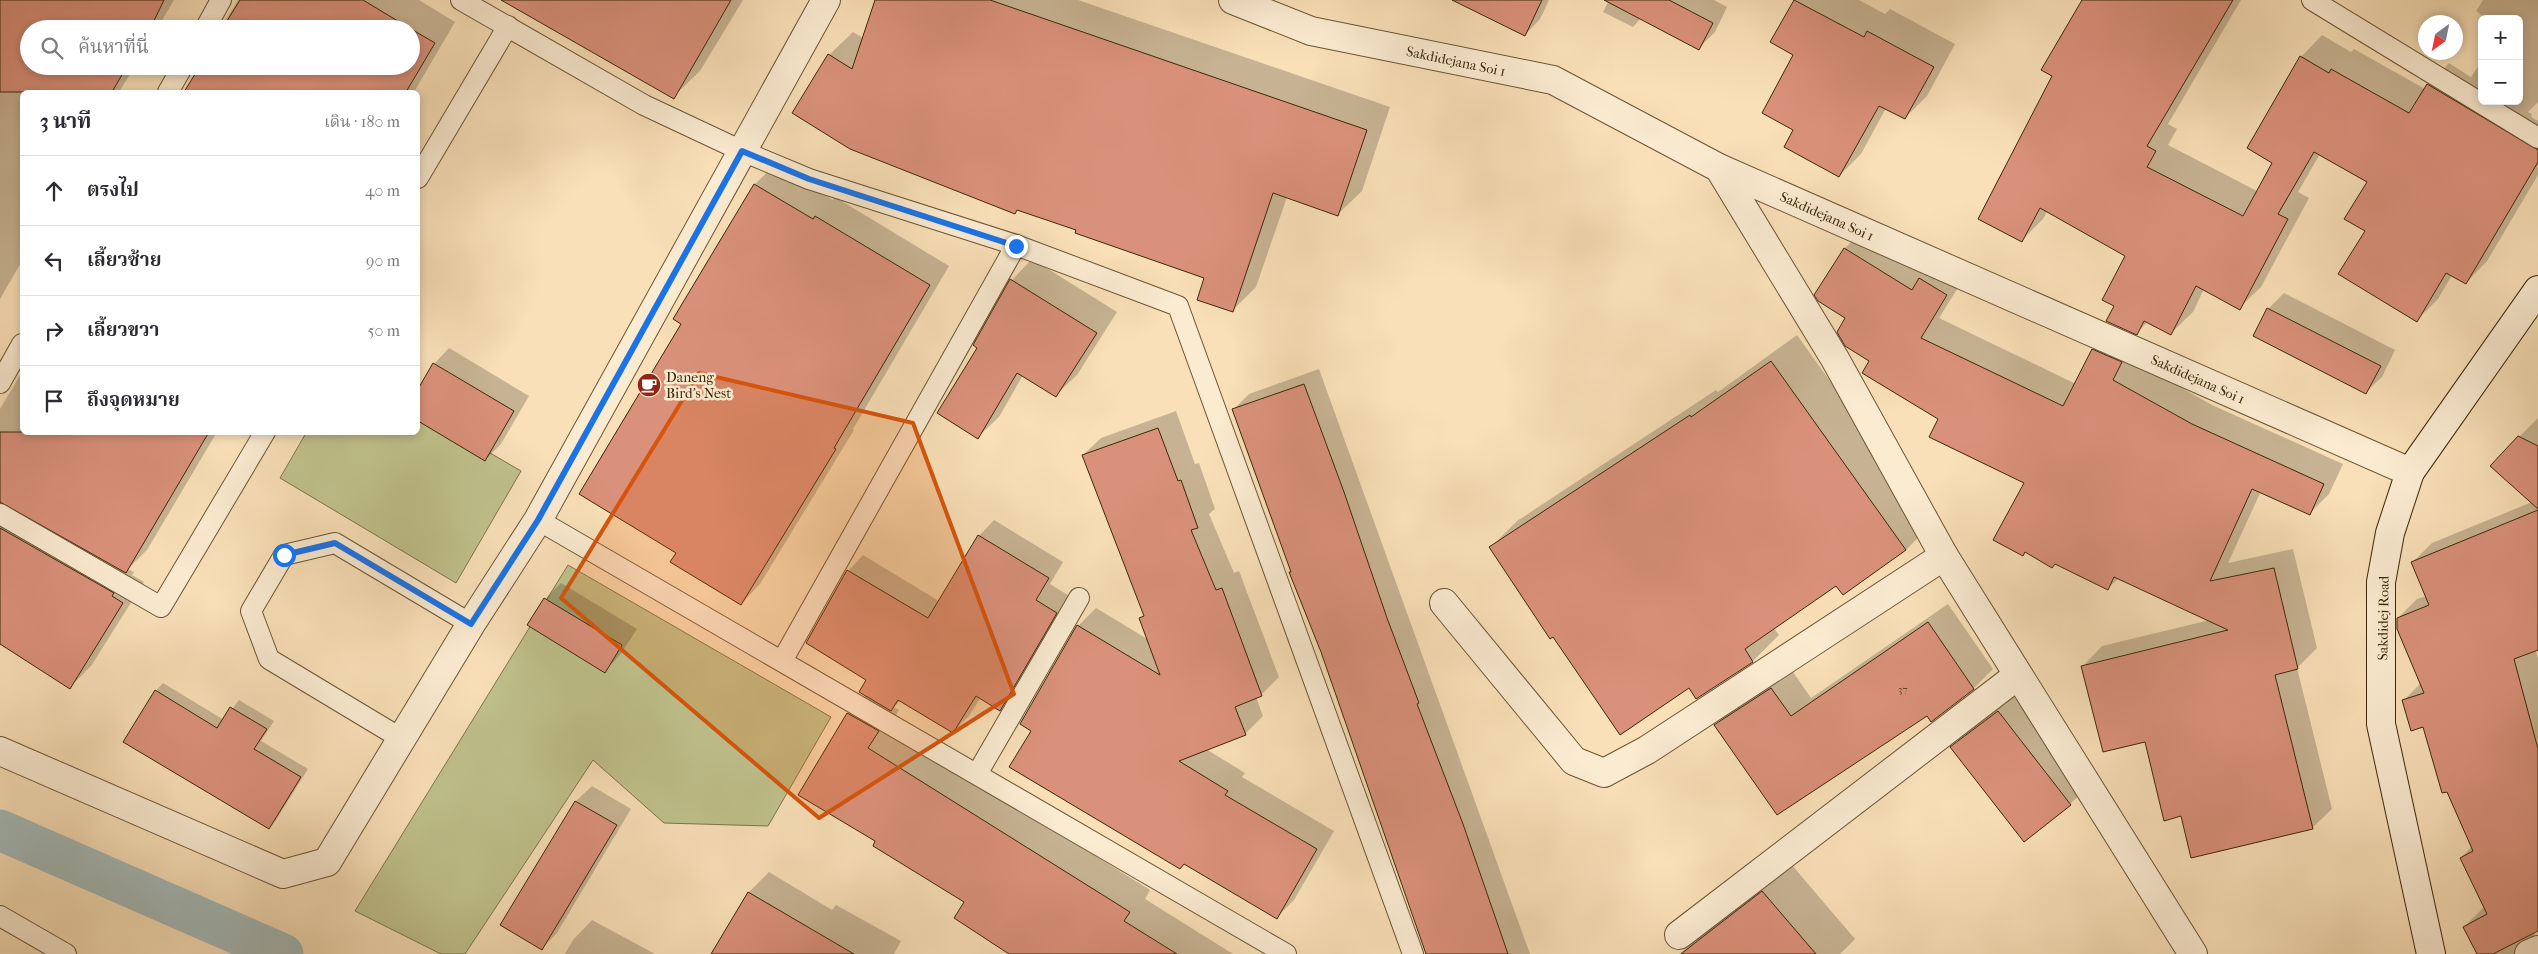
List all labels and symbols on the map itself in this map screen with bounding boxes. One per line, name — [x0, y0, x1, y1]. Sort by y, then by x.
north arrow — [2418, 15, 2463, 60]
street label: Sakdidejana Soi 1 — [1405, 43, 1507, 80]
street label: Sakdidejana Soi 1 — [1777, 188, 1876, 245]
route end — [1005, 235, 1028, 258]
street label: Sakdidejana Soi 1 — [2148, 351, 2247, 408]
place label: Daneng Bird's Nest — [666, 369, 731, 402]
cafe icon: Daneng Bird's Nest — [636, 372, 662, 398]
route start — [273, 544, 296, 567]
street label: Sakdidej Road — [2374, 575, 2393, 660]
house number: 37 — [1898, 683, 1908, 696]

